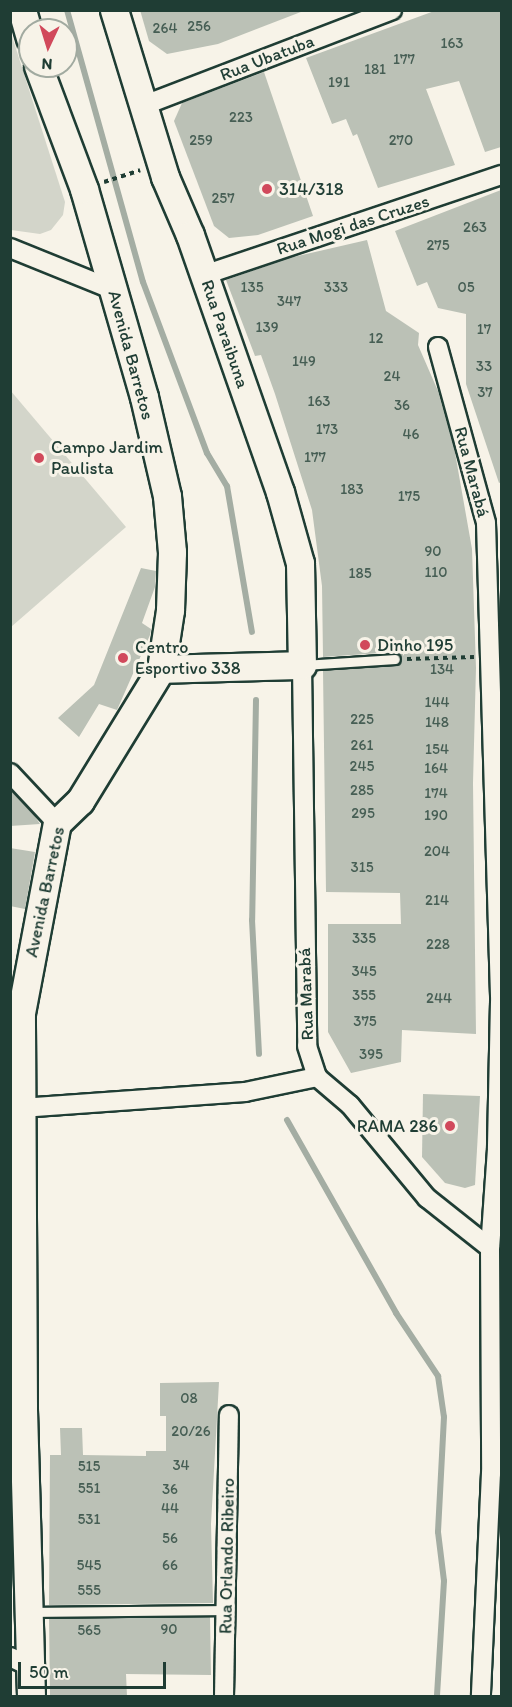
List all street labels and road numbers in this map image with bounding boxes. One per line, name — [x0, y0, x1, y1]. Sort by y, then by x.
street label: Rua Ubatuba — [217, 30, 317, 86]
street label: Rua Mogi das Cruzes — [274, 190, 432, 260]
street label: Rua Paraibuna — [197, 278, 253, 390]
street label: Avenida Barretos — [103, 288, 159, 422]
street label: Rua Marabá — [450, 425, 494, 519]
street label: Avenida Barretos — [21, 825, 69, 959]
street label: Rua Marabá — [294, 948, 318, 1040]
street label: Rua Orlando Ribeiro — [215, 1478, 239, 1634]

